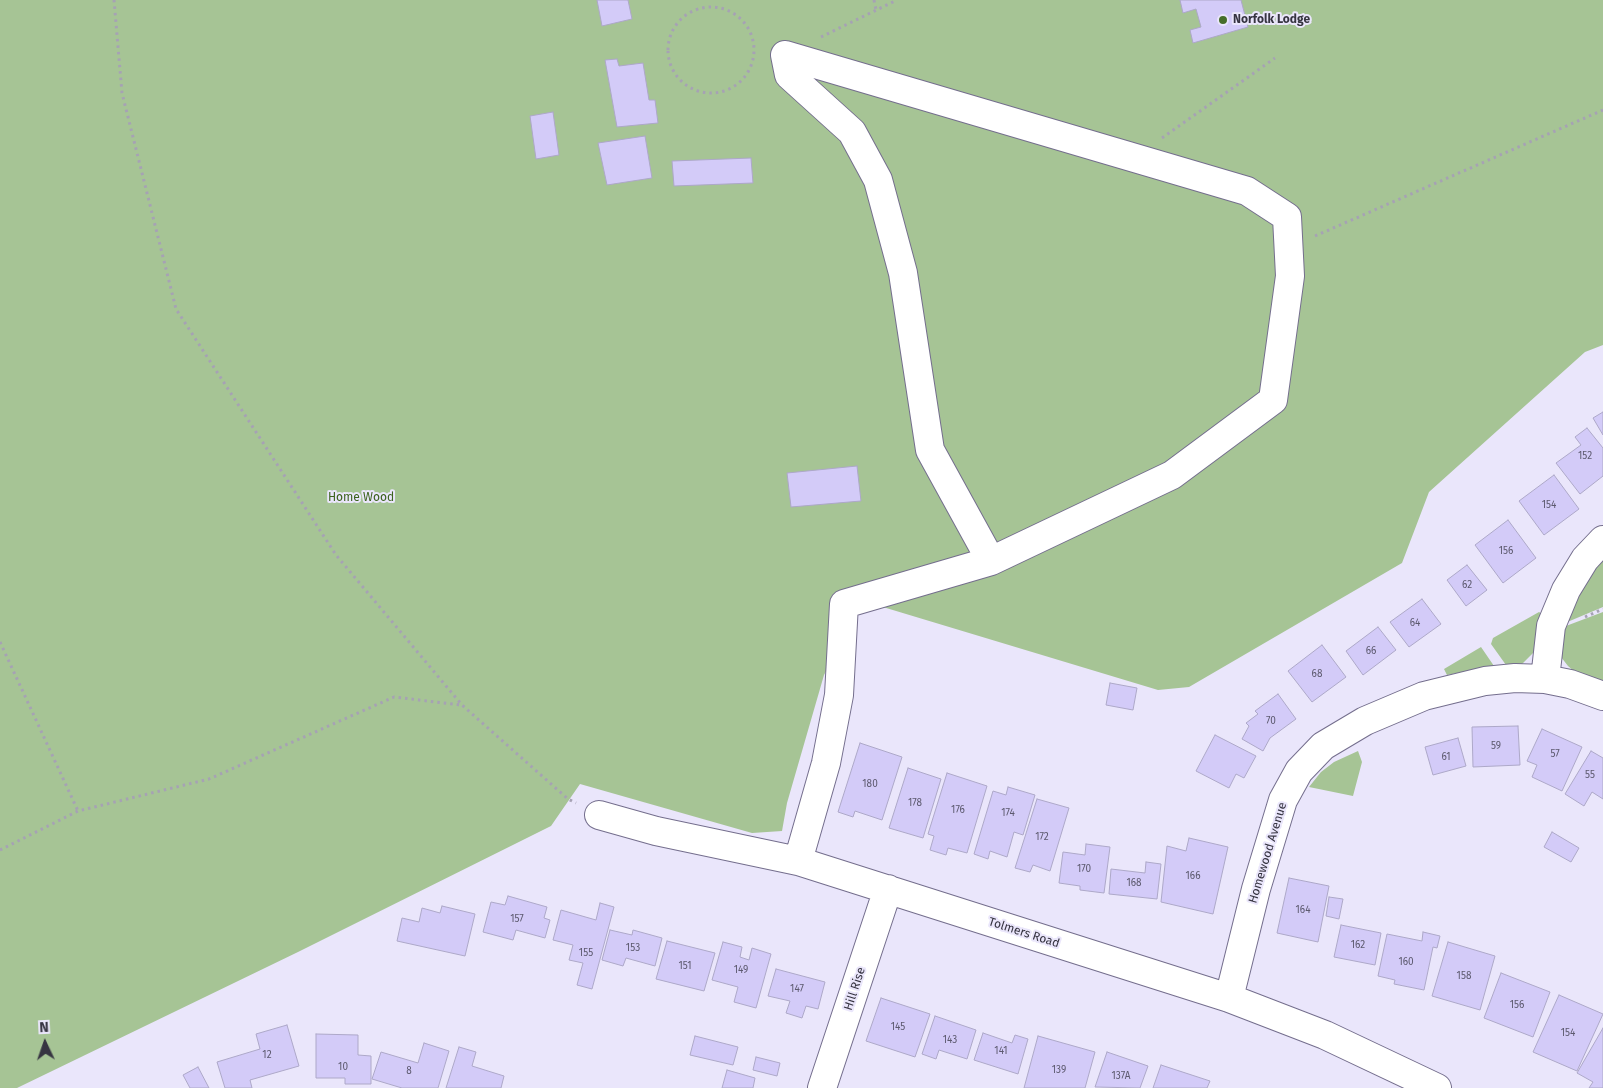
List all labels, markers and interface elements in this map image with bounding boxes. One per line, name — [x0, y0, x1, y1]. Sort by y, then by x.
place label: Norfolk Lodge — [1233, 13, 1310, 27]
marker: Norfolk Lodge — [1217, 14, 1229, 26]
house number: 152 — [1578, 450, 1592, 462]
park label: Home Wood — [328, 491, 394, 505]
house number: 154 — [1542, 499, 1556, 511]
house number: 156 — [1499, 545, 1513, 557]
house number: 62 — [1462, 579, 1472, 591]
house number: 64 — [1410, 617, 1420, 629]
house number: 66 — [1366, 645, 1376, 657]
house number: 68 — [1312, 668, 1322, 680]
house number: 70 — [1266, 715, 1276, 727]
house number: 59 — [1491, 740, 1501, 752]
house number: 57 — [1550, 748, 1560, 760]
house number: 61 — [1441, 751, 1451, 763]
house number: 55 — [1585, 769, 1595, 781]
house number: 180 — [862, 778, 878, 790]
house number: 178 — [908, 797, 922, 809]
street label: Homewood Avenue — [1246, 801, 1290, 905]
house number: 176 — [951, 804, 965, 816]
house number: 174 — [1001, 807, 1015, 819]
house number: 172 — [1035, 831, 1049, 843]
house number: 170 — [1077, 863, 1091, 875]
house number: 166 — [1186, 870, 1200, 882]
house number: 168 — [1126, 877, 1142, 889]
house number: 164 — [1296, 904, 1310, 916]
house number: 157 — [510, 913, 524, 925]
street label: Tolmers Road — [987, 915, 1061, 951]
house number: 162 — [1351, 939, 1365, 951]
house number: 153 — [626, 942, 640, 954]
house number: 155 — [579, 947, 593, 959]
house number: 160 — [1398, 956, 1414, 968]
house number: 151 — [678, 960, 692, 972]
house number: 149 — [734, 964, 748, 976]
street label: Hill Rise — [841, 966, 869, 1012]
house number: 158 — [1457, 970, 1471, 982]
house number: 147 — [790, 983, 804, 995]
house number: 156 — [1510, 999, 1524, 1011]
north arrow — [20, 1018, 70, 1068]
text: N — [39, 1019, 49, 1036]
house number: 145 — [891, 1021, 905, 1033]
house number: 154 — [1561, 1027, 1575, 1039]
house number: 143 — [943, 1034, 957, 1046]
house number: 141 — [994, 1045, 1008, 1057]
house number: 12 — [262, 1049, 272, 1061]
house number: 10 — [338, 1061, 348, 1073]
house number: 139 — [1052, 1064, 1066, 1076]
house number: 8 — [406, 1065, 412, 1077]
house number: 137A — [1111, 1070, 1131, 1082]

